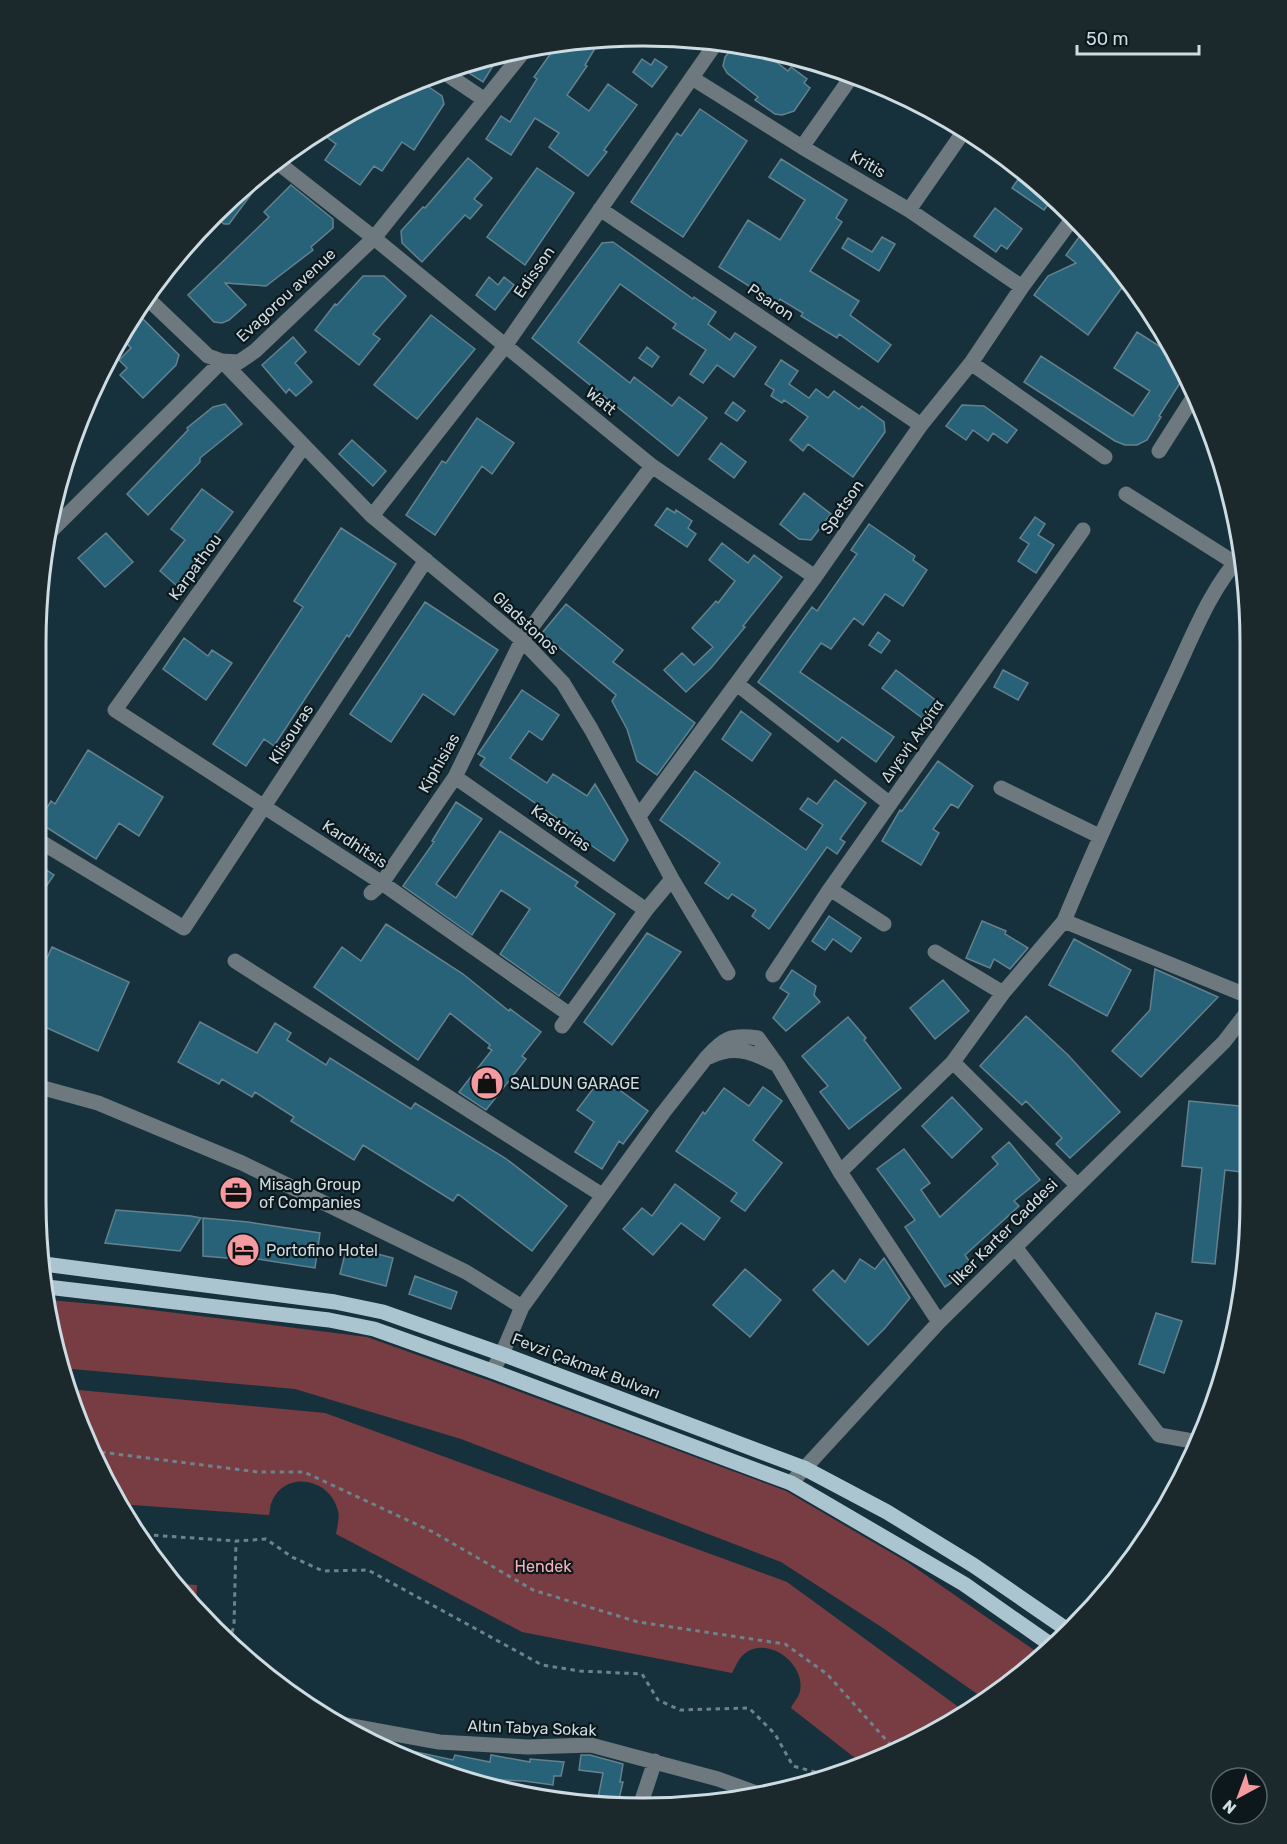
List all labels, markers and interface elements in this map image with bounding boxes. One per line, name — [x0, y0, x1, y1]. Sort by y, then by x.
scale bar — [1077, 18, 1198, 56]
text: 50 m — [1086, 28, 1129, 50]
street label: Kritis — [847, 146, 889, 182]
street label: Edisson — [510, 243, 558, 301]
street label: Evagorou avenue — [232, 244, 340, 346]
street label: Psaron — [744, 280, 798, 324]
street label: Watt — [582, 383, 620, 419]
street label: Spetson — [817, 476, 867, 538]
street label: Karpathou — [165, 530, 225, 604]
street label: Gladstonos — [489, 587, 563, 659]
street label: Διγενή Ακρίτα — [876, 696, 948, 786]
street label: Klisouras — [265, 701, 317, 767]
street label: Kiphisias — [414, 730, 464, 796]
street label: Kastorias — [527, 800, 595, 856]
street label: Kardhitsis — [319, 816, 391, 872]
shop icon: SALDUN GARAGE — [469, 1065, 505, 1101]
place label: SALDUN GARAGE — [510, 1074, 640, 1093]
office icon: Misagh Group of Companies — [218, 1175, 254, 1211]
place label: Misagh Group of Companies — [259, 1175, 361, 1212]
street label: İlker Karter Caddesi — [947, 1175, 1061, 1289]
hotel icon: Portofino Hotel — [225, 1232, 261, 1268]
place label: Portofino Hotel — [266, 1241, 378, 1260]
street label: Fevzi Çakmak Bulvarı — [509, 1329, 663, 1403]
park label: Hendek — [515, 1557, 572, 1576]
street label: Altın Tabya Sokak — [467, 1716, 598, 1740]
north arrow — [1209, 1766, 1269, 1826]
text: N — [1219, 1796, 1240, 1818]

